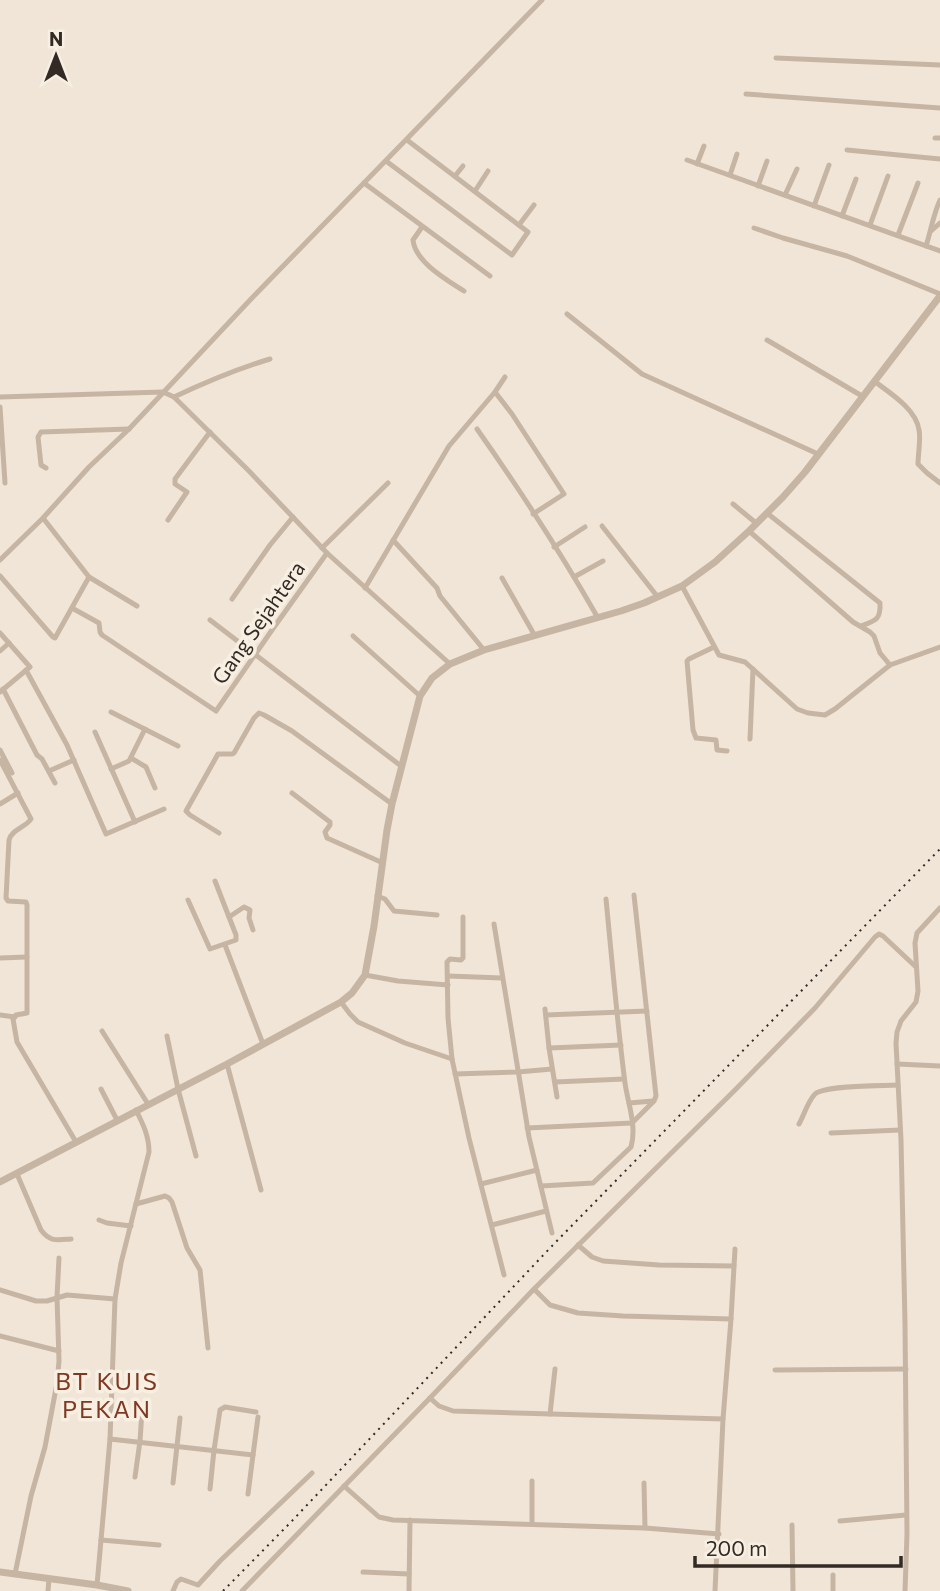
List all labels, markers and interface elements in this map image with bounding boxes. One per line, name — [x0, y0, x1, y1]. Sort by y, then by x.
north arrow — [21, 21, 91, 91]
text: N — [49, 27, 63, 50]
street label: Gang Sejahtera — [206, 556, 309, 688]
district label: BT KUIS PEKAN — [55, 1366, 159, 1423]
scale bar — [695, 1524, 902, 1568]
text: 200 m — [706, 1535, 767, 1560]

